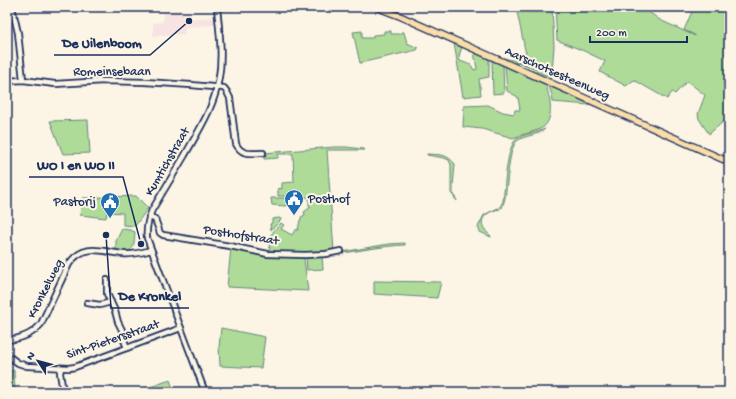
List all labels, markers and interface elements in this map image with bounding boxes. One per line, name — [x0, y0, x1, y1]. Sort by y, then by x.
scale bar — [590, 18, 687, 44]
text: 200 m — [596, 27, 627, 41]
callout: De Uilenboom — [54, 29, 150, 55]
text: De Uilenboom — [60, 36, 142, 53]
street label: Aarschotsesteenweg — [502, 44, 612, 104]
street label: Romeinsebaan — [73, 65, 152, 80]
street label: Kumtichstraat — [142, 124, 194, 199]
callout: WO I en WO II — [29, 151, 123, 177]
text: WO I en WO II — [36, 158, 115, 175]
public building icon: Posthof — [283, 188, 305, 216]
public building icon: Pastorij — [99, 191, 121, 219]
place label: Posthof — [307, 192, 351, 207]
place label: Pastorij — [53, 195, 96, 210]
street label: Posthofstraat — [201, 222, 281, 250]
street label: Kronkelweg — [25, 257, 67, 321]
callout: De Kronkel — [111, 282, 189, 308]
text: De Kronkel — [117, 289, 181, 306]
street label: Sint-Pietersstraat — [65, 317, 163, 363]
north arrow — [18, 341, 58, 381]
text: N — [25, 350, 38, 363]

